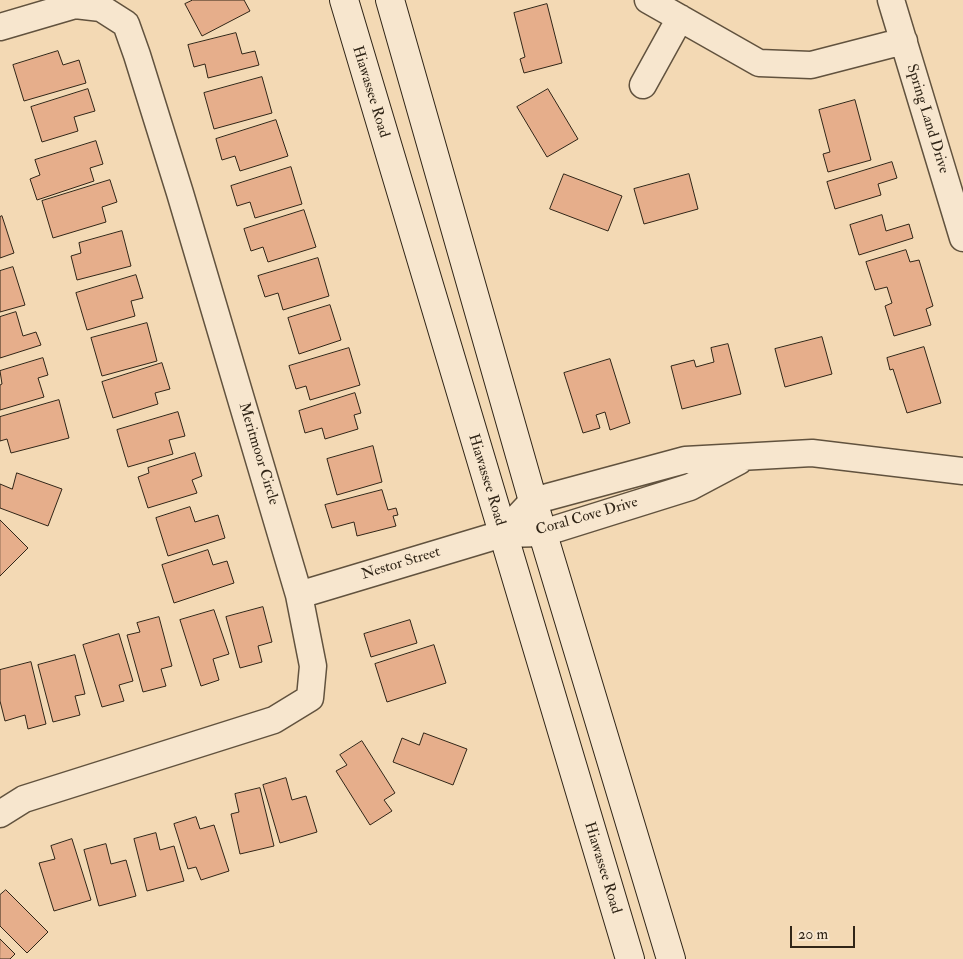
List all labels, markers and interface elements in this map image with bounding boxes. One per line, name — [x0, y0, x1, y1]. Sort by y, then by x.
street label: Hiawassee Road — [348, 44, 392, 140]
street label: Spring Land Drive — [902, 62, 952, 176]
street label: Meritmoor Circle — [234, 401, 282, 507]
street label: Hiawassee Road — [464, 432, 508, 528]
street label: Coral Cove Drive — [534, 494, 640, 540]
street label: Nestor Street — [359, 543, 443, 585]
street label: Hiawassee Road — [580, 820, 624, 916]
scale bar — [793, 916, 858, 948]
text: 20 m — [798, 925, 828, 944]

